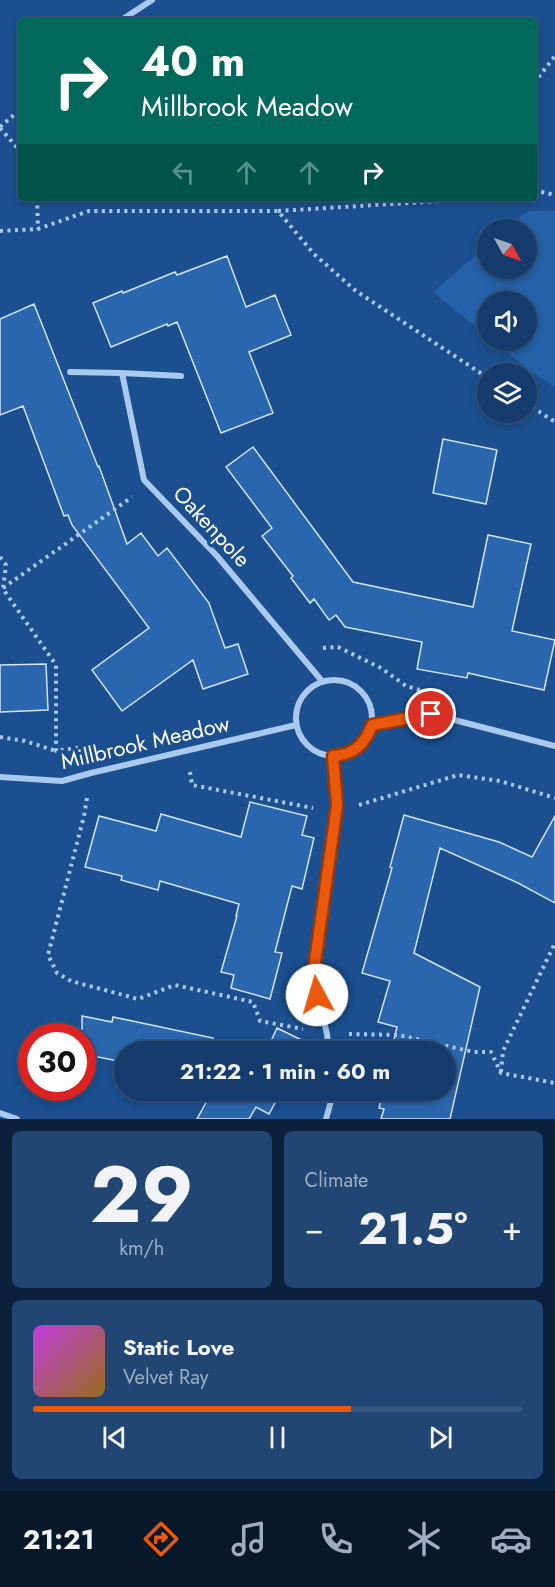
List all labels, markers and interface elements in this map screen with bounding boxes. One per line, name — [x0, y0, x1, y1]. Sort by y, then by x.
text: 40 m — [141, 31, 245, 92]
icon: right — [42, 42, 120, 120]
text: Millbrook Meadow — [141, 87, 353, 126]
icon: left — [167, 156, 200, 189]
icon: ahead — [230, 156, 263, 189]
icon: ahead — [293, 156, 326, 189]
icon: right — [356, 156, 389, 189]
north arrow — [477, 219, 537, 279]
map controls — [477, 219, 537, 423]
button: sound — [477, 291, 537, 351]
button: layers — [477, 363, 537, 423]
street label: Oakenpole — [166, 478, 258, 574]
pin — [405, 688, 456, 739]
icon: arrive — [414, 697, 447, 730]
street label: Millbrook Meadow — [57, 707, 233, 777]
position arrow — [285, 963, 349, 1027]
speed limit sign: 30 — [18, 1023, 96, 1101]
text: 21:22 · 1 min · 60 m — [180, 1055, 390, 1087]
text: 29 — [90, 1139, 193, 1251]
text: Climate — [305, 1166, 368, 1195]
text: 21.5° — [358, 1196, 468, 1261]
text: − — [305, 1205, 324, 1252]
text: + — [502, 1205, 522, 1252]
text: km/h — [119, 1234, 164, 1263]
text: Static Love — [123, 1331, 234, 1363]
text: Velvet Ray — [123, 1363, 209, 1392]
icon: previous — [98, 1421, 131, 1454]
icon: pause — [261, 1421, 294, 1454]
icon: next — [424, 1421, 457, 1454]
icon: directions — [140, 1518, 182, 1560]
icon: music — [228, 1518, 270, 1560]
icon: phone — [315, 1518, 357, 1560]
icon: climate — [403, 1518, 445, 1560]
icon: car — [490, 1518, 532, 1560]
text: 21:21 — [23, 1520, 94, 1559]

